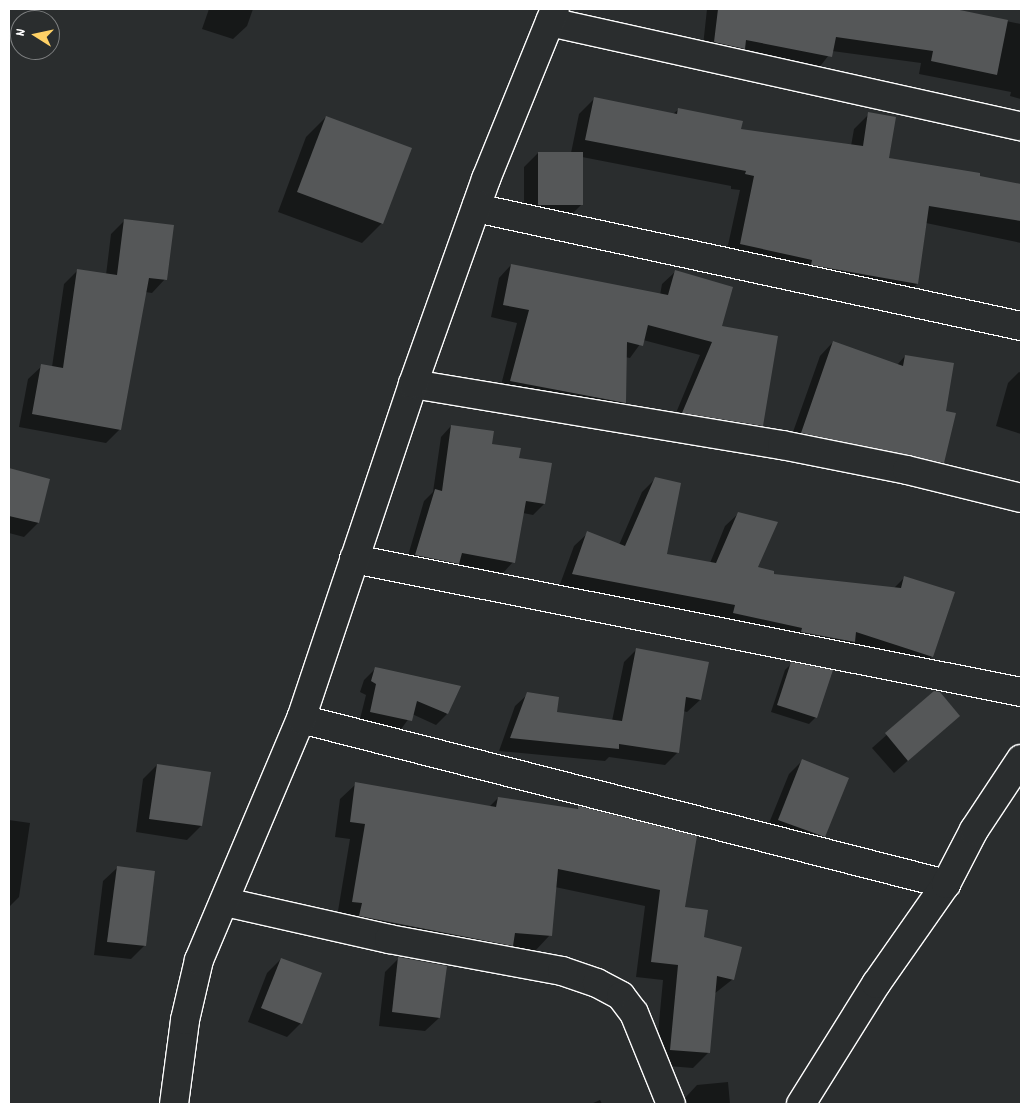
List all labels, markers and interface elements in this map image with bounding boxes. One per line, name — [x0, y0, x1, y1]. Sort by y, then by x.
north arrow — [10, 10, 60, 60]
text: N — [11, 27, 32, 38]

